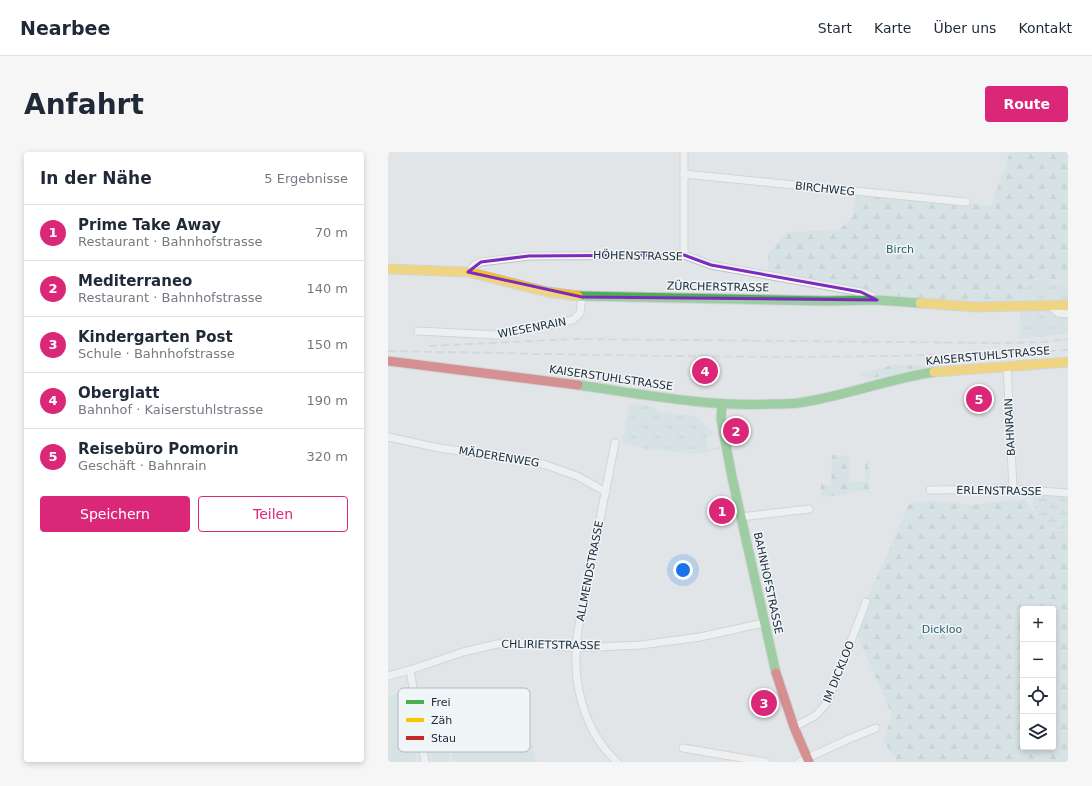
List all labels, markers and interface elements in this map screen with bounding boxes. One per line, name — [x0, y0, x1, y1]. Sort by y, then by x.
text: Nearbee — [20, 17, 110, 39]
text: Start — [818, 20, 852, 36]
text: Karte — [874, 20, 911, 36]
text: Über uns — [933, 20, 996, 36]
text: Kontakt — [1018, 20, 1072, 36]
button: Route — [985, 86, 1068, 122]
text: Anfahrt — [24, 88, 144, 121]
text: In der Nähe — [40, 168, 152, 188]
text: 5 Ergebnisse — [264, 171, 348, 186]
street label: BIRCHWEG — [794, 179, 856, 199]
text: Prime Take Away — [78, 216, 221, 234]
text: 1 — [48, 225, 58, 240]
text: 70 m — [315, 225, 348, 240]
text: Restaurant · Bahnhofstrasse — [78, 234, 262, 249]
park label: Birch — [886, 243, 914, 256]
street label: HÖHENSTRASSE — [593, 249, 683, 263]
text: Mediterraneo — [78, 272, 192, 290]
street label: ZÜRCHERSTRASSE — [667, 280, 769, 294]
text: 2 — [48, 281, 58, 296]
text: 140 m — [306, 281, 348, 296]
text: Restaurant · Bahnhofstrasse — [78, 290, 262, 305]
street label: WIESENRAIN — [497, 315, 567, 341]
text: Kindergarten Post — [78, 328, 233, 346]
text: 3 — [48, 337, 58, 352]
text: 150 m — [306, 337, 348, 352]
street label: KAISERSTUHLSTRASSE — [925, 344, 1051, 368]
text: Schule · Bahnhofstrasse — [78, 346, 235, 361]
pin: 4 — [692, 356, 718, 386]
street label: KAISERSTUHLSTRASSE — [548, 363, 674, 393]
text: Oberglatt — [78, 384, 159, 402]
pin: 5 — [966, 384, 992, 414]
text: 4 — [48, 393, 58, 408]
text: 190 m — [306, 393, 348, 408]
street label: BAHNRAIN — [1002, 398, 1018, 456]
text: Bahnhof · Kaiserstuhlstrasse — [78, 402, 263, 417]
pin: 2 — [723, 416, 749, 446]
text: Reisebüro Pomorin — [78, 440, 239, 458]
street label: MÄDERENWEG — [458, 444, 540, 470]
text: 5 — [48, 449, 58, 464]
text: 320 m — [306, 449, 348, 464]
text: Geschäft · Bahnrain — [78, 458, 207, 473]
street label: ERLENSTRASSE — [956, 484, 1042, 498]
button: Speichern — [40, 496, 190, 532]
button: Teilen — [198, 496, 348, 532]
pin: 1 — [709, 496, 735, 526]
street label: ALLMENDSTRASSE — [574, 520, 606, 622]
street label: BAHNHOFSTRASSE — [751, 531, 785, 635]
your location — [673, 560, 693, 580]
map controls — [1020, 606, 1056, 750]
button: + — [1020, 606, 1056, 642]
park label: Dickloo — [922, 623, 962, 636]
street label: CHLIRIETSTRASSE — [501, 638, 601, 652]
street label: IM DICKLOO — [821, 639, 857, 705]
button: − — [1020, 642, 1056, 678]
button: locate — [1020, 678, 1056, 714]
legend — [398, 688, 530, 752]
pin: 3 — [751, 688, 777, 718]
text: Frei — [431, 696, 451, 709]
text: Zäh — [431, 714, 452, 727]
button: layers — [1020, 714, 1056, 750]
text: Stau — [431, 732, 456, 745]

